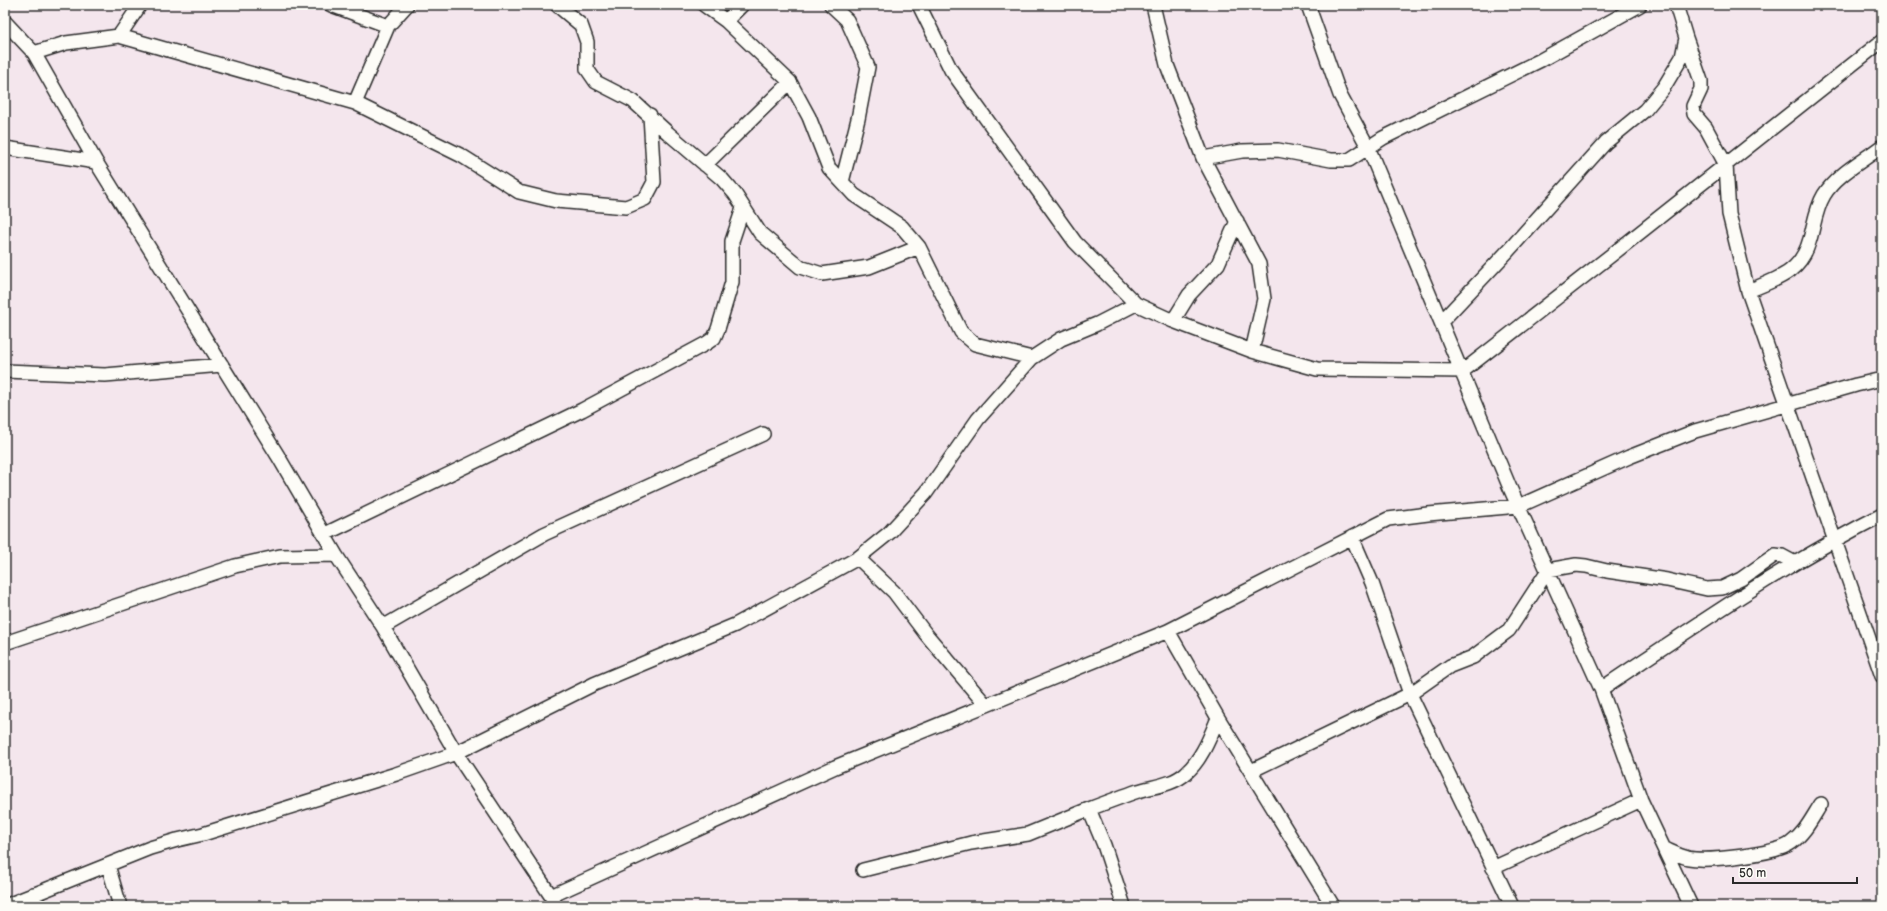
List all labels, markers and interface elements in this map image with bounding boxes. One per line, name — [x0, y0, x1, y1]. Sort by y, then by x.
scale bar — [1733, 859, 1857, 885]
text: 50 m — [1739, 866, 1766, 881]

